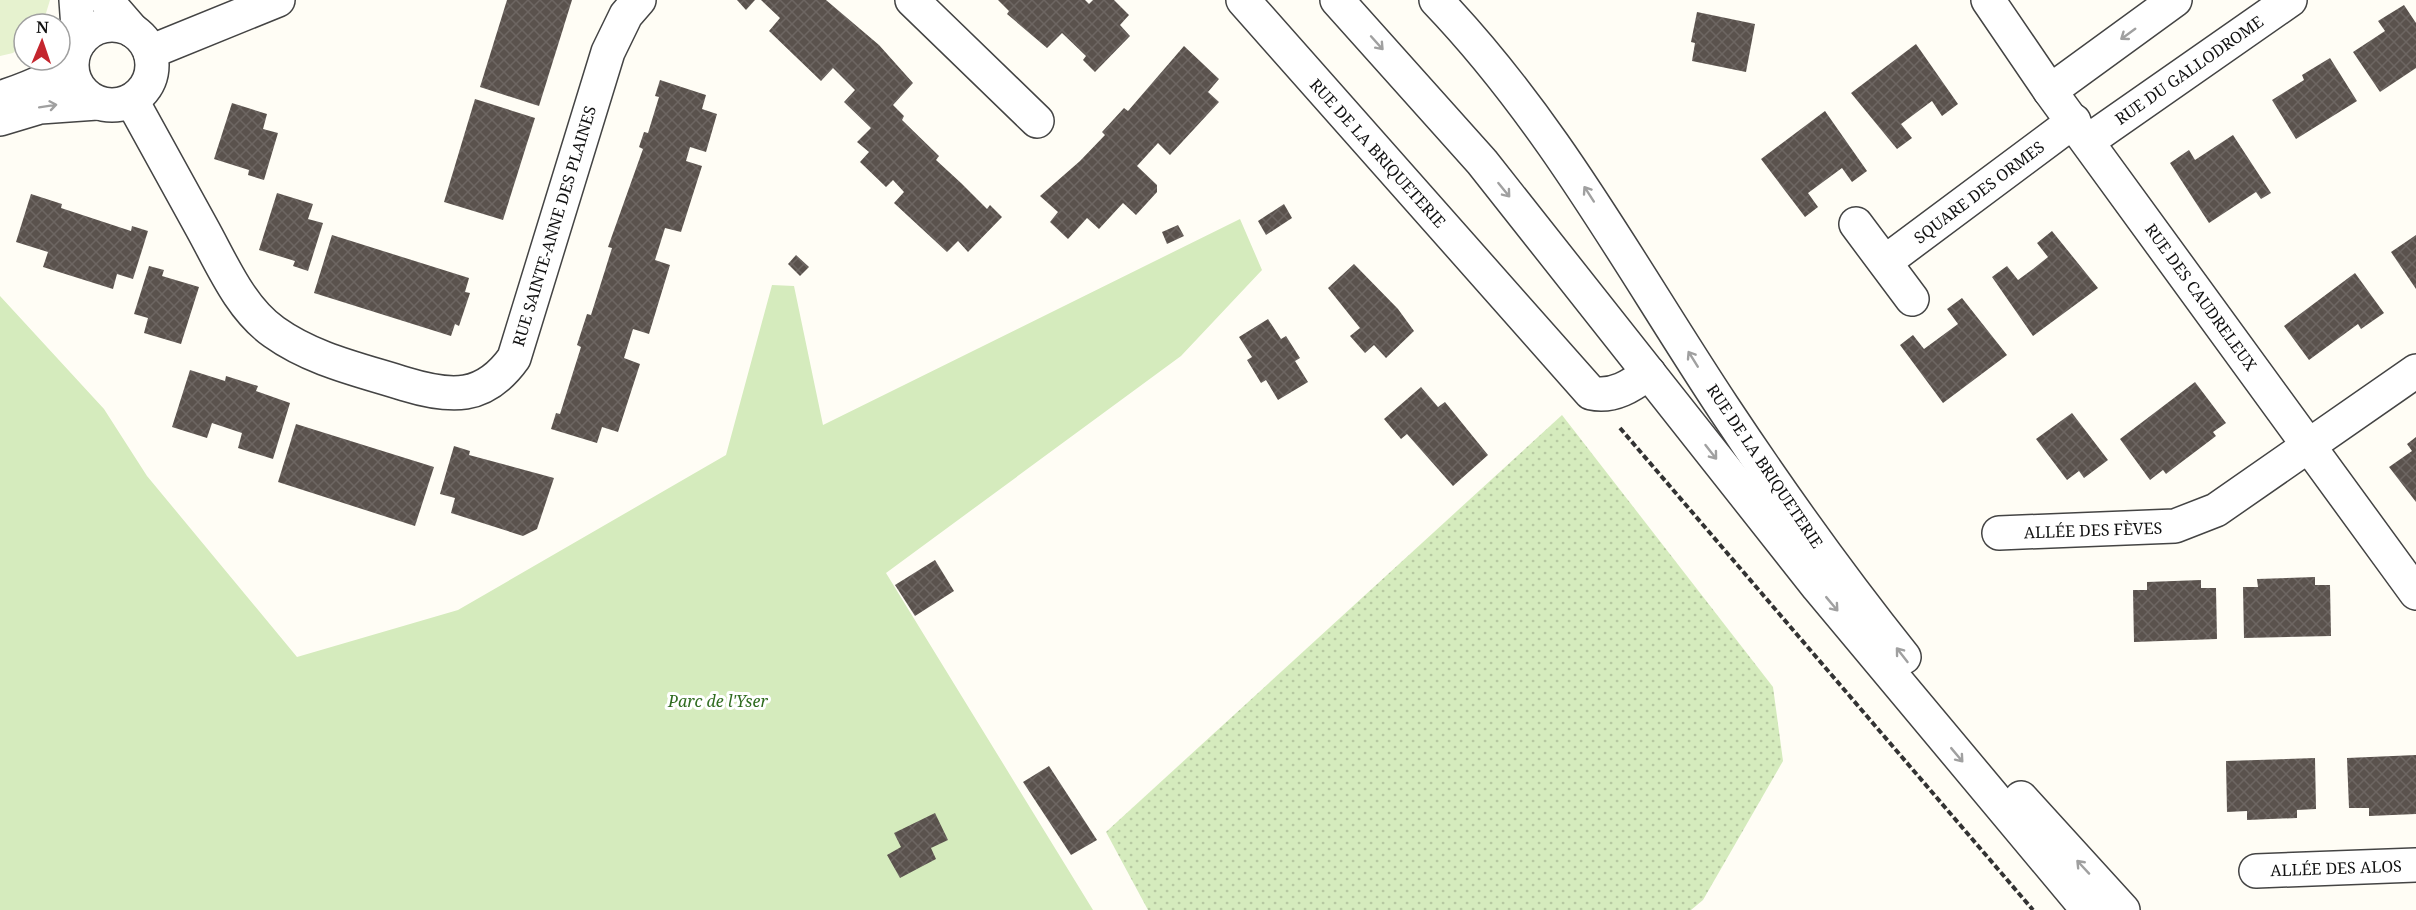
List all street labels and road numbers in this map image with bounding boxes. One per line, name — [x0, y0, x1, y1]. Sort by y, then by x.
street label: RUE DU GALLODROME — [2110, 10, 2268, 130]
street label: RUE DE LA BRIQUETERIE — [1305, 74, 1451, 232]
street label: RUE SAINTE-ANNE DES PLAINES — [507, 103, 601, 349]
street label: SQUARE DES ORMES — [1909, 136, 2049, 248]
street label: RUE DES CAUDRELEUX — [2140, 219, 2262, 375]
street label: RUE DE LA BRIQUETERIE — [1702, 380, 1828, 552]
street label: ALLÉE DES FÈVES — [2023, 517, 2163, 543]
street label: ALLÉE DES ALOS — [2270, 855, 2402, 881]

